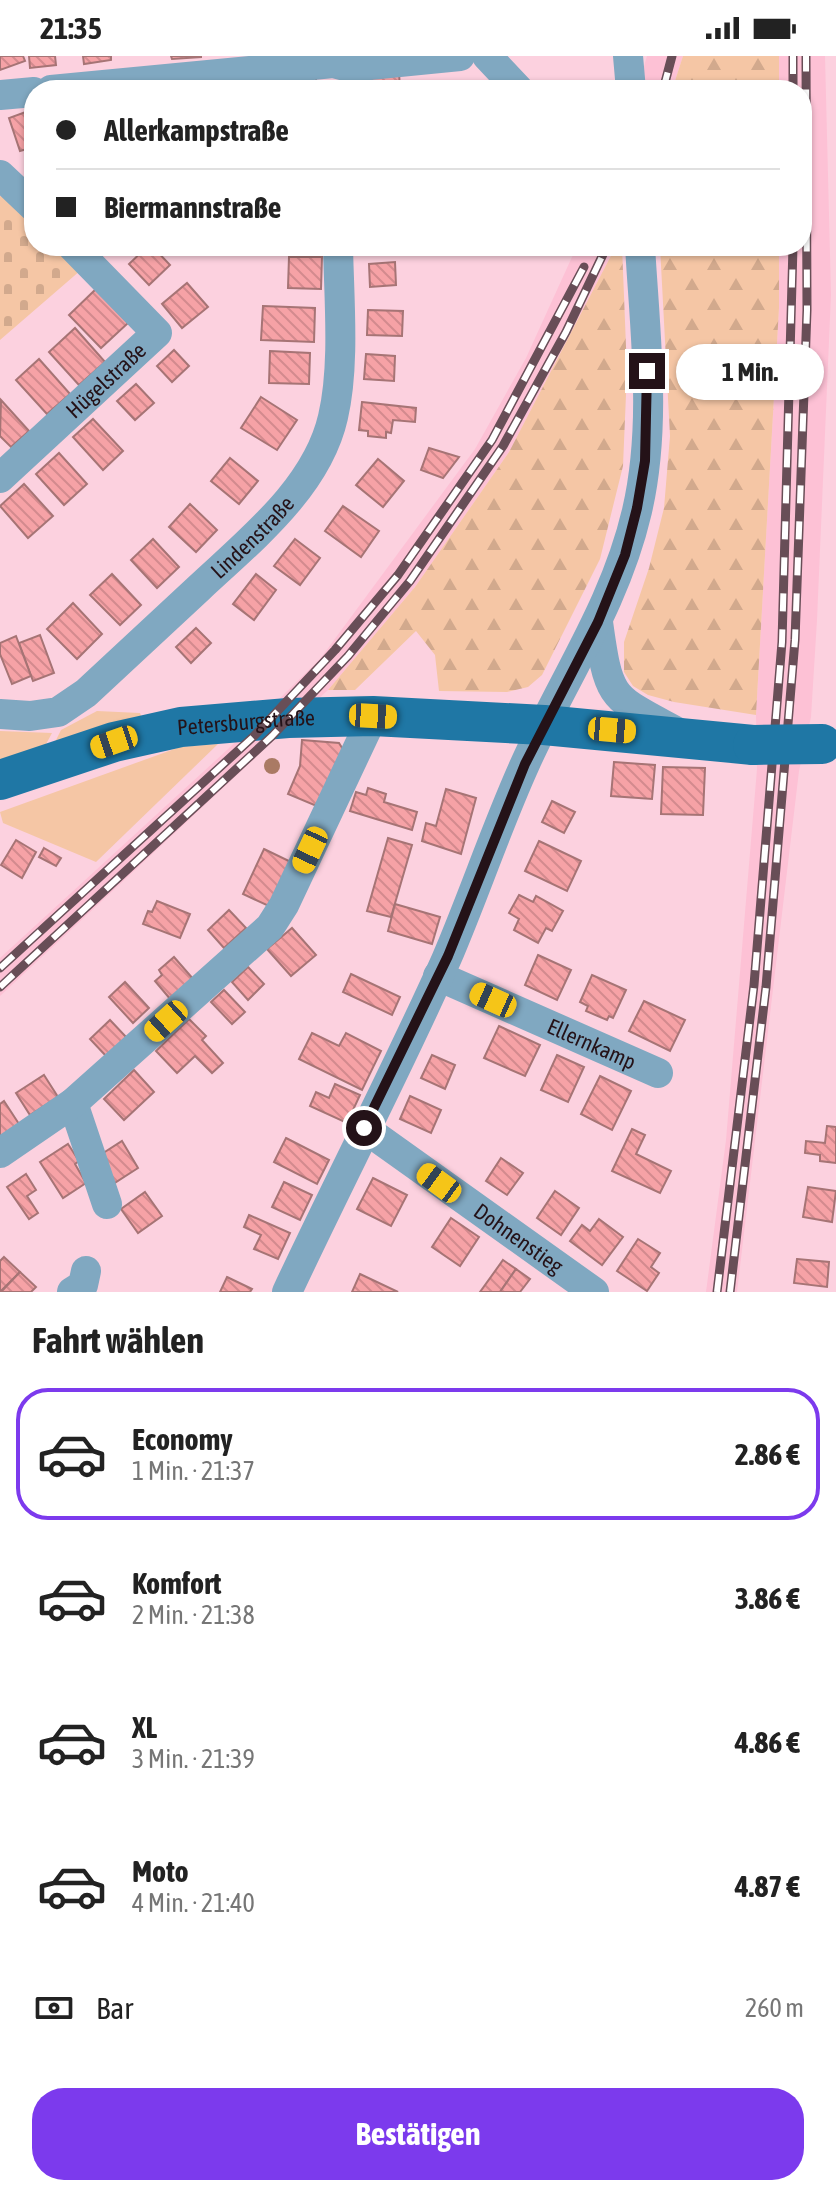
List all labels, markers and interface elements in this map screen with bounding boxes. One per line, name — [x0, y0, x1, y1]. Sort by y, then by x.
text: 21:35 — [40, 11, 102, 45]
text: Allerkampstraße — [104, 113, 289, 147]
text: Biermannstraße — [104, 190, 281, 224]
street label: Hügelstraße — [61, 337, 151, 423]
callout: 1 Min. — [675, 343, 823, 399]
route end — [629, 353, 665, 389]
text: 1 Min. — [722, 357, 778, 387]
street label: Lindenstraße — [205, 491, 299, 584]
car — [348, 703, 398, 729]
street label: Petersburgstraße — [176, 704, 315, 740]
car — [587, 716, 637, 744]
car — [87, 723, 141, 761]
car — [289, 823, 331, 877]
car — [466, 979, 520, 1021]
car — [140, 996, 192, 1046]
street label: Ellernkamp — [543, 1013, 640, 1075]
route start — [346, 1110, 382, 1146]
car — [413, 1159, 465, 1207]
street label: Dohnenstieg — [469, 1198, 569, 1279]
text: Fahrt wählen — [32, 1319, 204, 1361]
icon: car — [36, 1418, 108, 1490]
text: Economy — [132, 1422, 233, 1456]
text: 2.86 € — [735, 1437, 800, 1471]
text: 1 Min. · 21:37 — [132, 1456, 255, 1486]
icon: car — [36, 1562, 108, 1634]
text: Komfort — [132, 1566, 221, 1600]
text: 3.86 € — [735, 1581, 800, 1615]
text: 2 Min. · 21:38 — [132, 1600, 255, 1630]
icon: car — [36, 1706, 108, 1778]
text: XL — [132, 1710, 157, 1744]
text: 4.86 € — [735, 1725, 800, 1759]
text: 3 Min. · 21:39 — [132, 1744, 255, 1774]
icon: car — [36, 1850, 108, 1922]
text: Moto — [132, 1854, 189, 1888]
text: 4.87 € — [735, 1869, 800, 1903]
text: 4 Min. · 21:40 — [132, 1888, 255, 1918]
icon: cash — [32, 1986, 76, 2030]
text: Bar — [96, 1991, 133, 2025]
text: 260 m — [745, 1993, 804, 2023]
button: Bestätigen — [32, 2088, 804, 2180]

